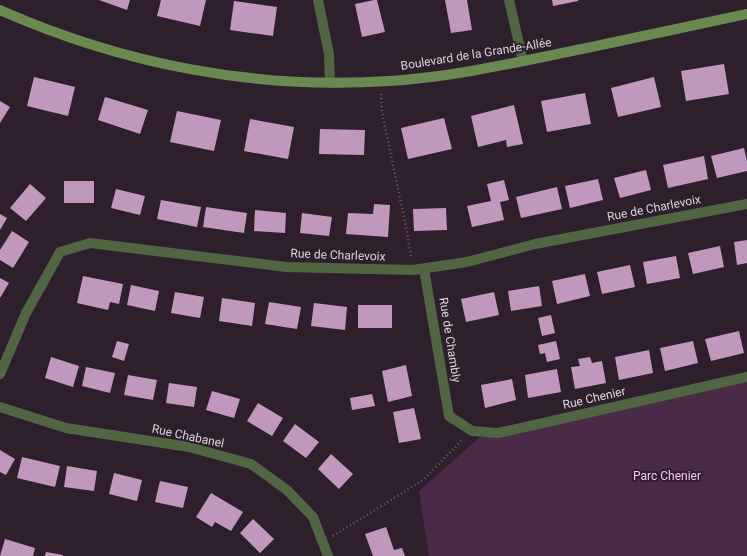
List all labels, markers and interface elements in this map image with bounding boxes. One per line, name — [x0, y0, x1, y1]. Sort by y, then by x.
street label: Boulevard de la Grande-Allée — [400, 35, 552, 73]
street label: Rue de Charlevoix — [606, 192, 702, 224]
street label: Rue de Charlevoix — [290, 246, 386, 264]
street label: Rue de Chambly — [436, 296, 464, 384]
street label: Rue Chenier — [561, 384, 627, 412]
street label: Rue Chabanel — [151, 422, 225, 450]
park label: Parc Chenier — [633, 469, 701, 483]

